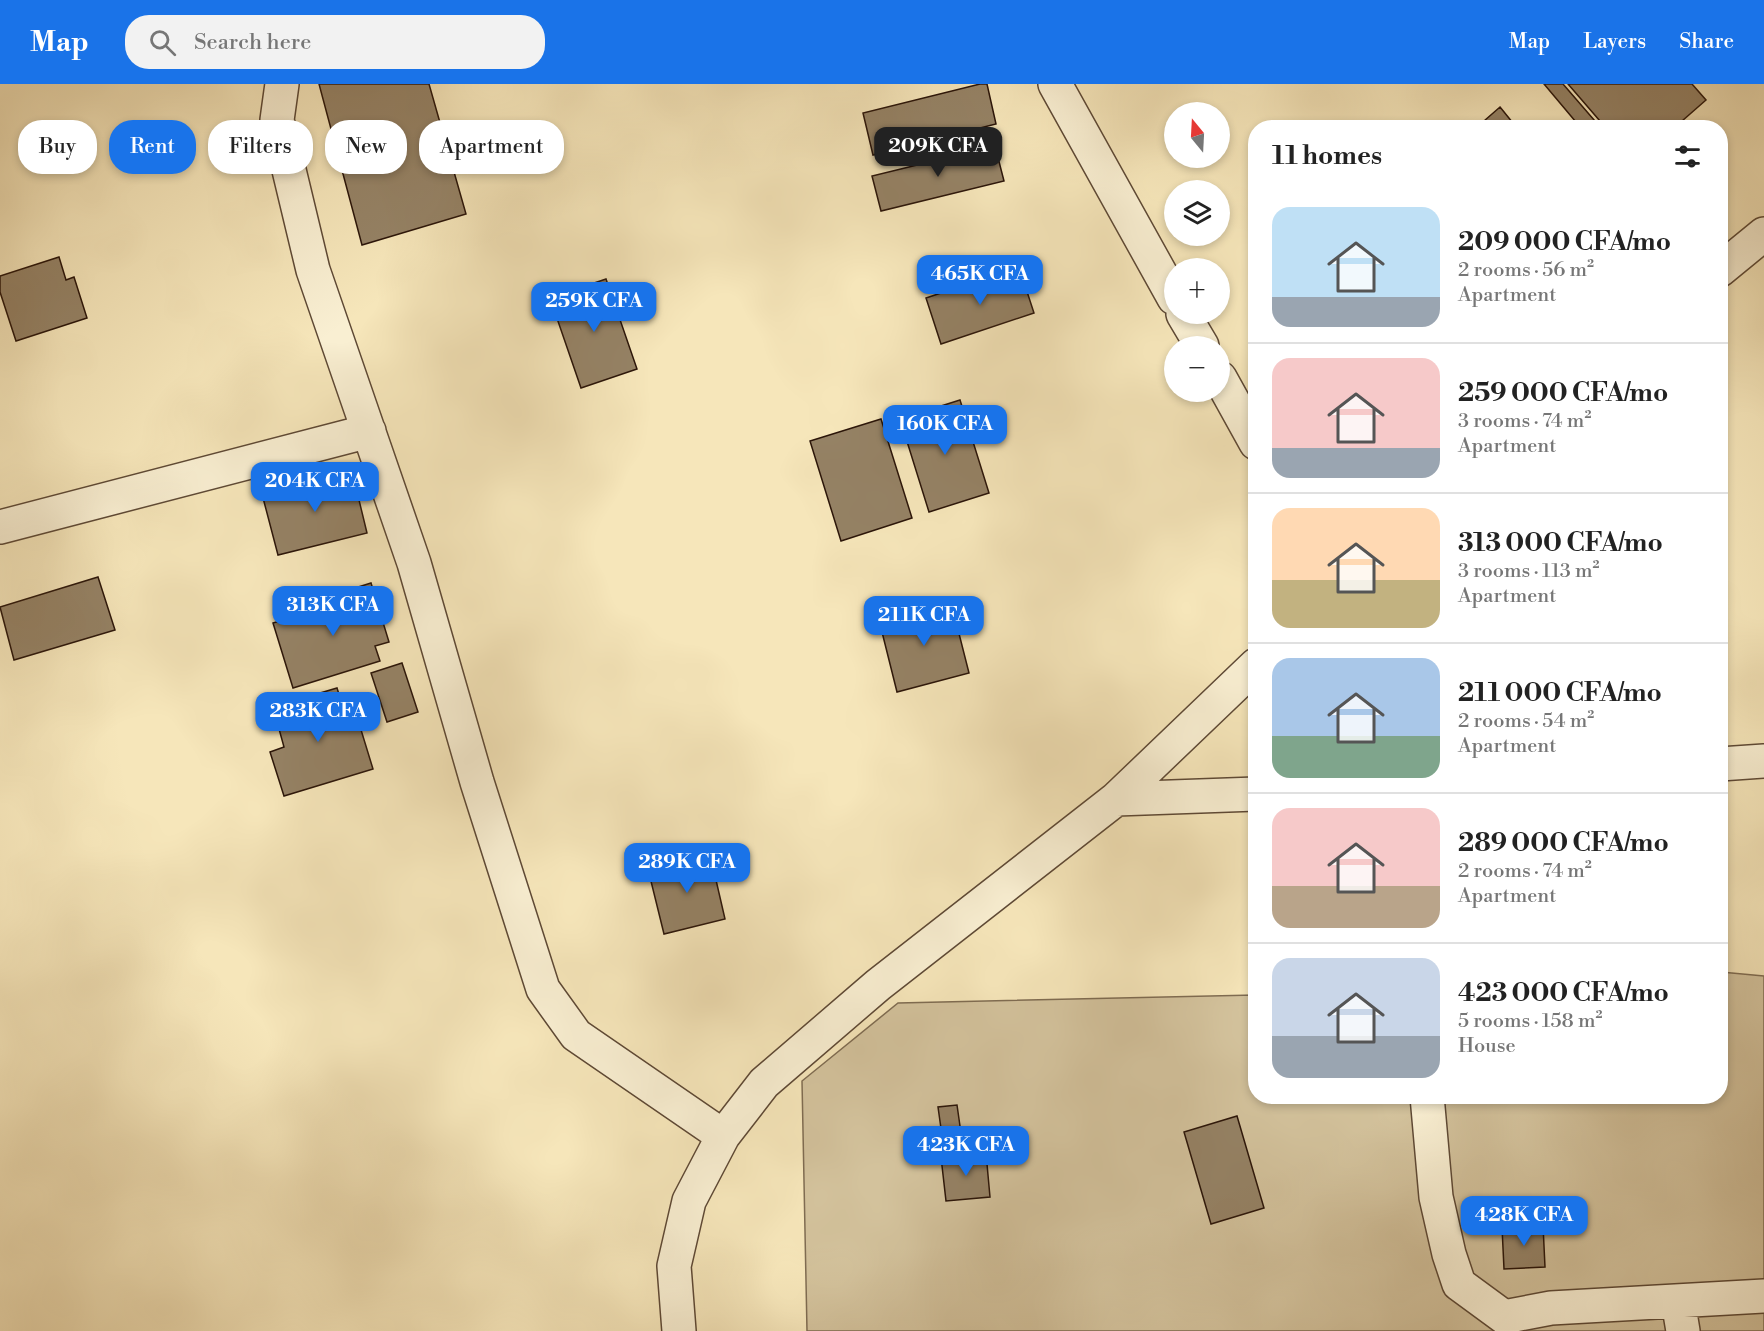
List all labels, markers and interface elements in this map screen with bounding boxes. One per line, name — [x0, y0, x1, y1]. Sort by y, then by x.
search box — [125, 15, 545, 69]
text: Map — [30, 25, 89, 60]
icon: search — [146, 26, 179, 59]
text: Search here — [194, 29, 311, 56]
text: Map — [1509, 29, 1550, 55]
text: Layers — [1583, 29, 1646, 55]
text: Share — [1679, 29, 1734, 55]
north arrow — [1164, 102, 1230, 168]
map controls — [1164, 102, 1230, 402]
chip: Buy — [18, 120, 97, 174]
chip: Rent — [109, 120, 196, 174]
chip: Filters — [208, 120, 313, 174]
chip: New — [325, 120, 407, 174]
chip: Apartment — [419, 120, 564, 174]
pin: 209K CFA — [876, 127, 1000, 178]
text: 209K CFA — [888, 134, 988, 159]
text: 11 homes — [1272, 140, 1382, 172]
icon: filters — [1671, 140, 1704, 173]
button: layers — [1164, 180, 1230, 246]
text: 209 000 CFA/mo — [1458, 226, 1671, 258]
icon: home — [1320, 231, 1392, 303]
pin: 465K CFA — [918, 255, 1042, 306]
button: + — [1164, 258, 1230, 324]
text: 2 rooms · 56 m² — [1458, 258, 1594, 283]
text: 465K CFA — [931, 262, 1029, 287]
pin: 259K CFA — [532, 282, 656, 333]
text: Apartment — [1458, 283, 1556, 308]
text: 259K CFA — [545, 289, 643, 314]
button: − — [1164, 336, 1230, 402]
text: 259 000 CFA/mo — [1458, 377, 1668, 409]
icon: home — [1320, 382, 1392, 454]
pin: 160K CFA — [883, 405, 1007, 456]
text: 3 rooms · 74 m² — [1458, 409, 1591, 434]
text: 160K CFA — [897, 412, 993, 437]
text: Apartment — [1458, 434, 1556, 459]
pin: 204K CFA — [253, 462, 377, 513]
text: 204K CFA — [265, 469, 365, 494]
text: 313 000 CFA/mo — [1458, 527, 1663, 559]
icon: home — [1320, 532, 1392, 604]
text: 3 rooms · 113 m² — [1458, 559, 1599, 584]
text: Apartment — [1458, 584, 1556, 609]
pin: 313K CFA — [271, 586, 395, 637]
text: 313K CFA — [286, 593, 380, 618]
pin: 211K CFA — [862, 596, 986, 647]
text: 211K CFA — [878, 603, 970, 628]
text: 211 000 CFA/mo — [1458, 677, 1662, 709]
icon: home — [1320, 682, 1392, 754]
pin: 283K CFA — [256, 692, 380, 743]
text: 283K CFA — [269, 699, 367, 724]
text: 2 rooms · 54 m² — [1458, 709, 1594, 734]
text: Apartment — [1458, 734, 1556, 759]
text: 289 000 CFA/mo — [1458, 827, 1669, 859]
icon: home — [1320, 832, 1392, 904]
pin: 289K CFA — [625, 843, 749, 894]
text: 289K CFA — [638, 850, 736, 875]
text: 2 rooms · 74 m² — [1458, 859, 1592, 884]
text: Apartment — [1458, 884, 1556, 909]
text: 423 000 CFA/mo — [1458, 977, 1669, 1009]
icon: home — [1320, 982, 1392, 1054]
text: 5 rooms · 158 m² — [1458, 1009, 1602, 1034]
text: House — [1458, 1034, 1516, 1059]
pin: 423K CFA — [904, 1126, 1028, 1177]
text: 423K CFA — [917, 1133, 1015, 1158]
pin: 428K CFA — [1462, 1196, 1586, 1247]
text: 428K CFA — [1475, 1203, 1573, 1228]

